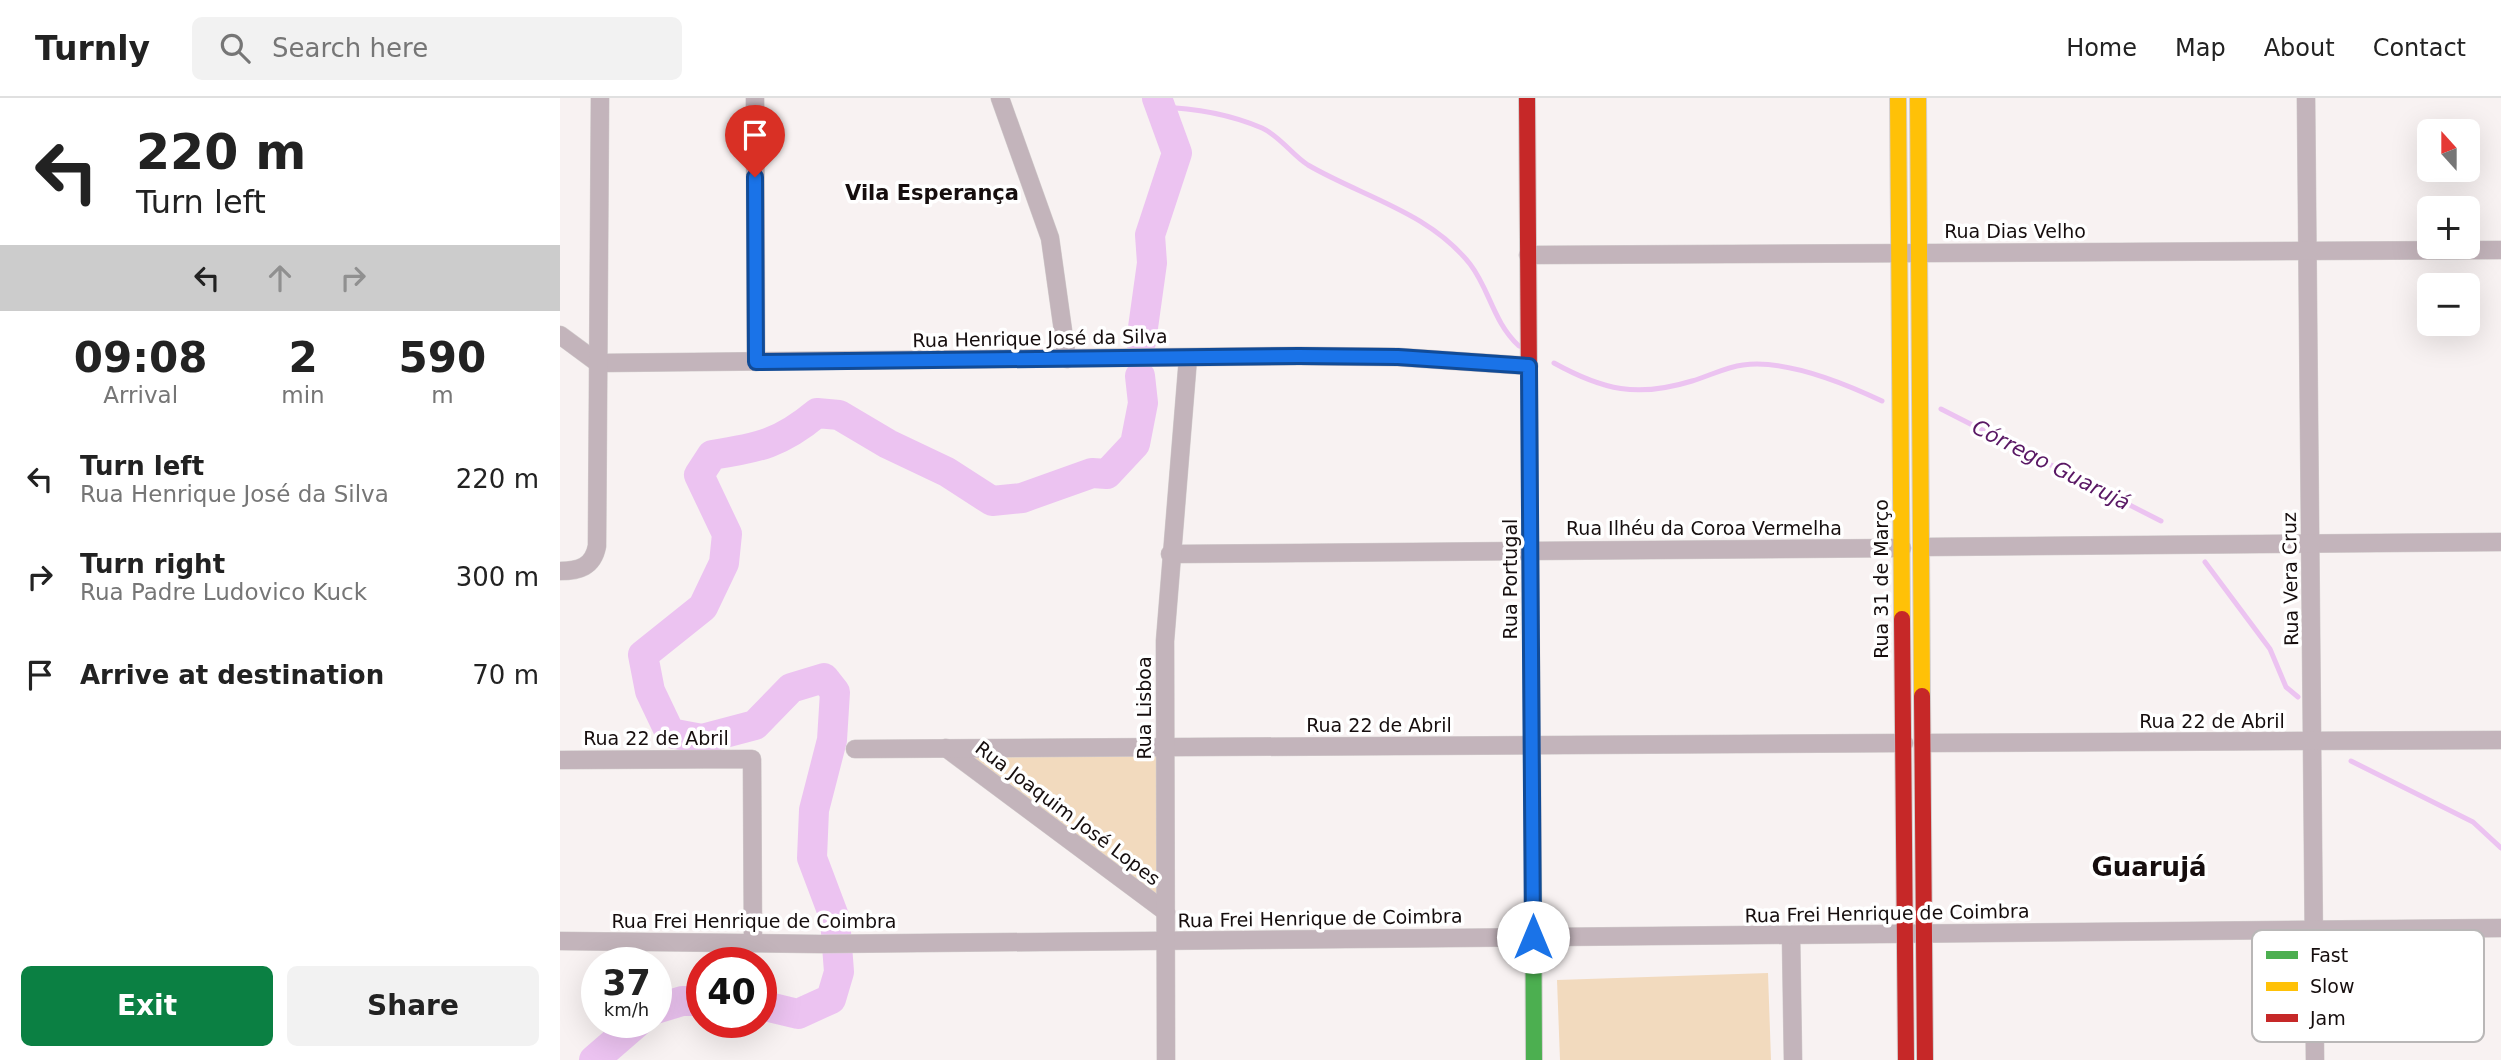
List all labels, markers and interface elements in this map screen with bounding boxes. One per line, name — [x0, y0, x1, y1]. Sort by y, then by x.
search box — [192, 17, 682, 80]
text: Turnly — [35, 29, 150, 68]
icon: search — [216, 29, 254, 67]
text: Search here — [272, 33, 428, 63]
text: Home — [2066, 34, 2137, 62]
text: Map — [2175, 34, 2226, 62]
text: About — [2264, 34, 2335, 62]
text: Contact — [2373, 34, 2466, 62]
pin — [725, 105, 785, 177]
icon: arrive — [736, 116, 774, 154]
north arrow — [2417, 119, 2480, 182]
map controls — [2417, 119, 2480, 336]
text: 220 m — [136, 124, 306, 181]
icon: left — [21, 126, 112, 217]
district label: Vila Esperança — [845, 181, 1019, 205]
text: Turn left — [136, 183, 266, 221]
button: + — [2417, 196, 2480, 259]
street label: Rua Dias Velho — [1944, 220, 2086, 242]
icon: left — [188, 259, 226, 297]
icon: ahead — [261, 259, 299, 297]
icon: right — [334, 259, 372, 297]
button: − — [2417, 273, 2480, 336]
street label: Rua Henrique José da Silva — [912, 325, 1168, 351]
text: 09:08 — [74, 333, 208, 382]
text: 2 — [288, 333, 318, 382]
text: 590 — [399, 333, 486, 382]
text: Arrival — [103, 382, 178, 408]
text: min — [281, 382, 325, 408]
text: m — [431, 382, 454, 408]
water label: Córrego Guarujá — [1968, 415, 2134, 515]
text: Turn left — [80, 451, 204, 481]
icon: left — [21, 460, 59, 498]
text: 220 m — [456, 464, 539, 494]
text: Rua Henrique José da Silva — [80, 481, 389, 507]
street label: Rua 31 de Março — [1870, 499, 1892, 659]
street label: Rua Vera Cruz — [2278, 512, 2302, 646]
street label: Rua Ilhéu da Coroa Vermelha — [1566, 517, 1842, 539]
street label: Rua Portugal — [1499, 519, 1521, 639]
text: Turn right — [80, 549, 225, 579]
icon: right — [21, 558, 59, 596]
text: 300 m — [456, 562, 539, 592]
text: Rua Padre Ludovico Kuck — [80, 579, 367, 605]
icon: arrive — [21, 656, 59, 694]
street label: Rua Lisboa — [1133, 656, 1155, 760]
text: Arrive at destination — [80, 660, 384, 690]
text: 70 m — [472, 660, 539, 690]
street label: Rua 22 de Abril — [2139, 710, 2285, 732]
street label: Rua 22 de Abril — [1306, 714, 1452, 736]
street label: Rua 22 de Abril — [583, 727, 729, 749]
street label: Rua Joaquim José Lopes — [971, 736, 1165, 890]
district label: Guarujá — [2091, 852, 2207, 882]
position arrow — [1496, 900, 1570, 974]
street label: Rua Frei Henrique de Coimbra — [1744, 900, 2030, 926]
street label: Rua Frei Henrique de Coimbra — [1177, 905, 1463, 931]
street label: Rua Frei Henrique de Coimbra — [612, 910, 896, 932]
legend — [2252, 930, 2484, 1042]
text: Fast — [2310, 944, 2348, 966]
speed limit sign: 40 — [686, 947, 777, 1038]
text: 37 — [602, 963, 651, 1003]
button: Exit — [21, 966, 273, 1046]
button: Share — [287, 966, 539, 1046]
text: Slow — [2310, 975, 2355, 997]
text: km/h — [604, 999, 649, 1020]
text: Jam — [2309, 1007, 2346, 1029]

